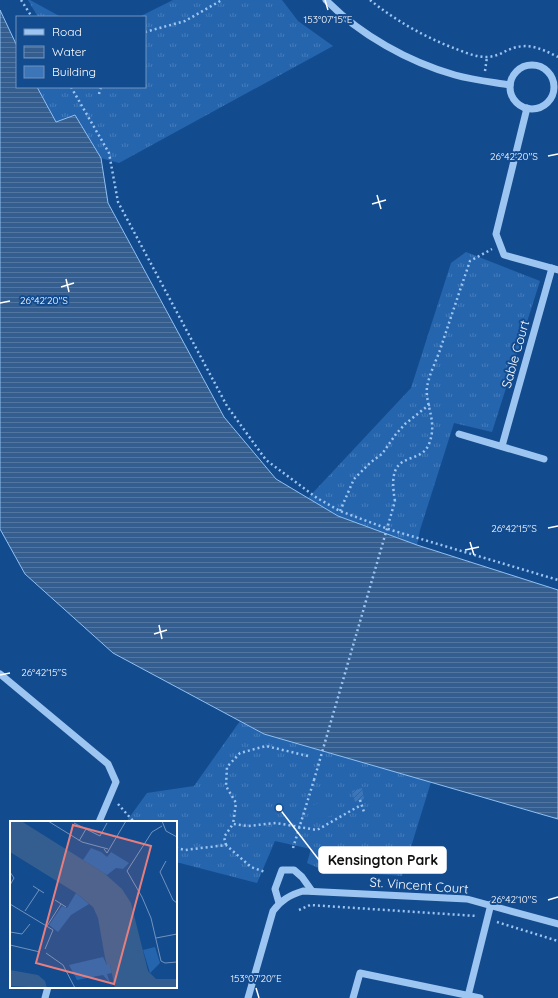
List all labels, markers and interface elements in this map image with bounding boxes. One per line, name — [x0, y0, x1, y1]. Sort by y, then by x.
text: 153°07'15"E — [304, 13, 353, 26]
legend — [16, 16, 146, 88]
text: Road — [52, 24, 82, 39]
text: Water — [52, 44, 87, 59]
text: Building — [52, 64, 96, 79]
text: 26°42'20"S — [490, 150, 538, 163]
text: 26°42'20"S — [20, 294, 68, 307]
street label: Sable Court — [498, 318, 532, 390]
text: 26°42'15"S — [491, 522, 537, 535]
text: 26°42'15"S — [21, 666, 67, 679]
inset map — [10, 821, 177, 988]
callout: Kensington Park — [319, 847, 446, 873]
text: Kensington Park — [328, 851, 438, 869]
street label: St. Vincent Court — [369, 874, 469, 896]
text: 26°42'10"S — [491, 893, 537, 906]
text: 153°07'20"E — [230, 972, 282, 985]

